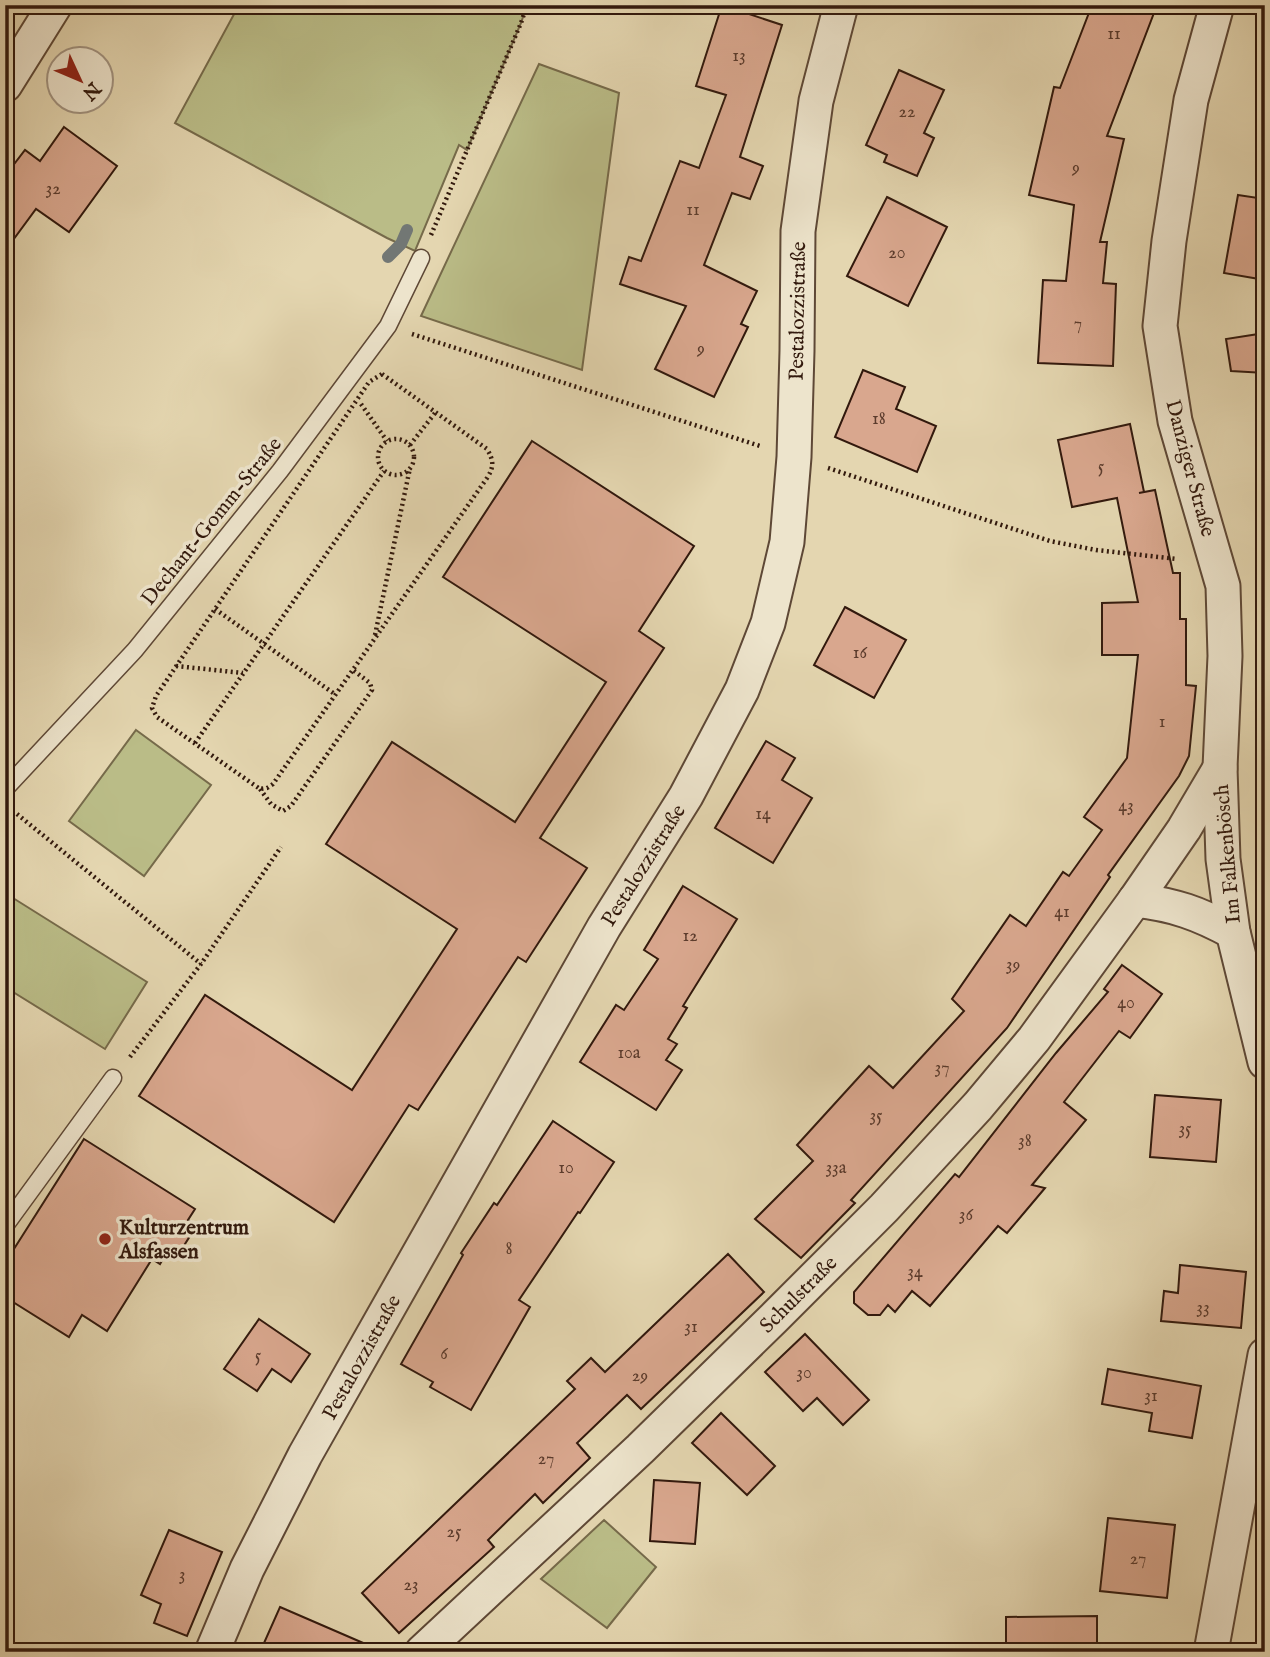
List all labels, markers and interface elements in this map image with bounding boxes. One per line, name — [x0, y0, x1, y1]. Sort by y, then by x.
house number: 11 — [1107, 23, 1121, 46]
house number: 13 — [732, 45, 746, 68]
north arrow — [46, 46, 116, 116]
text: N — [76, 75, 106, 105]
house number: 22 — [899, 101, 915, 124]
house number: 9 — [1071, 157, 1080, 180]
house number: 32 — [45, 178, 61, 201]
house number: 11 — [686, 199, 700, 222]
street label: Pestalozzistraße — [784, 241, 813, 381]
house number: 20 — [888, 242, 906, 265]
house number: 7 — [1074, 313, 1082, 336]
house number: 9 — [696, 338, 705, 361]
street label: Danziger Straße — [1158, 397, 1221, 540]
house number: 18 — [872, 408, 886, 431]
street label: Dechant-Gomm-Straße — [136, 432, 289, 612]
house number: 5 — [1098, 456, 1105, 479]
house number: 16 — [853, 642, 868, 665]
house number: 1 — [1159, 711, 1165, 734]
street label: Im Falkenbösch — [1209, 783, 1248, 925]
house number: 43 — [1118, 795, 1134, 818]
street label: Pestalozzistraße — [596, 799, 693, 932]
house number: 14 — [755, 803, 771, 826]
house number: 41 — [1054, 901, 1070, 924]
house number: 12 — [682, 925, 698, 948]
house number: 39 — [1006, 954, 1020, 977]
house number: 40 — [1117, 992, 1135, 1015]
house number: 10a — [617, 1042, 641, 1065]
house number: 37 — [934, 1057, 950, 1080]
house number: 35 — [869, 1105, 883, 1128]
house number: 35 — [1178, 1118, 1192, 1141]
house number: 38 — [1018, 1130, 1032, 1153]
house number: 10 — [558, 1157, 574, 1180]
house number: 33a — [825, 1157, 847, 1180]
house number: 36 — [959, 1204, 974, 1227]
place label: Kulturzentrum Alsfassen — [118, 1215, 250, 1266]
marker: Kulturzentrum Alsfassen — [97, 1231, 113, 1247]
house number: 8 — [505, 1238, 513, 1261]
street label: Schulstraße — [754, 1250, 844, 1340]
house number: 34 — [907, 1261, 923, 1284]
street label: Pestalozzistraße — [317, 1290, 408, 1425]
house number: 33 — [1196, 1297, 1210, 1320]
house number: 31 — [684, 1316, 698, 1339]
house number: 6 — [440, 1343, 448, 1366]
house number: 5 — [255, 1345, 262, 1368]
house number: 30 — [796, 1362, 812, 1385]
house number: 29 — [632, 1365, 648, 1388]
house number: 31 — [1144, 1385, 1158, 1408]
house number: 27 — [538, 1448, 554, 1471]
house number: 25 — [447, 1521, 462, 1544]
house number: 27 — [1130, 1548, 1146, 1571]
house number: 3 — [179, 1564, 185, 1587]
house number: 23 — [403, 1574, 419, 1597]

